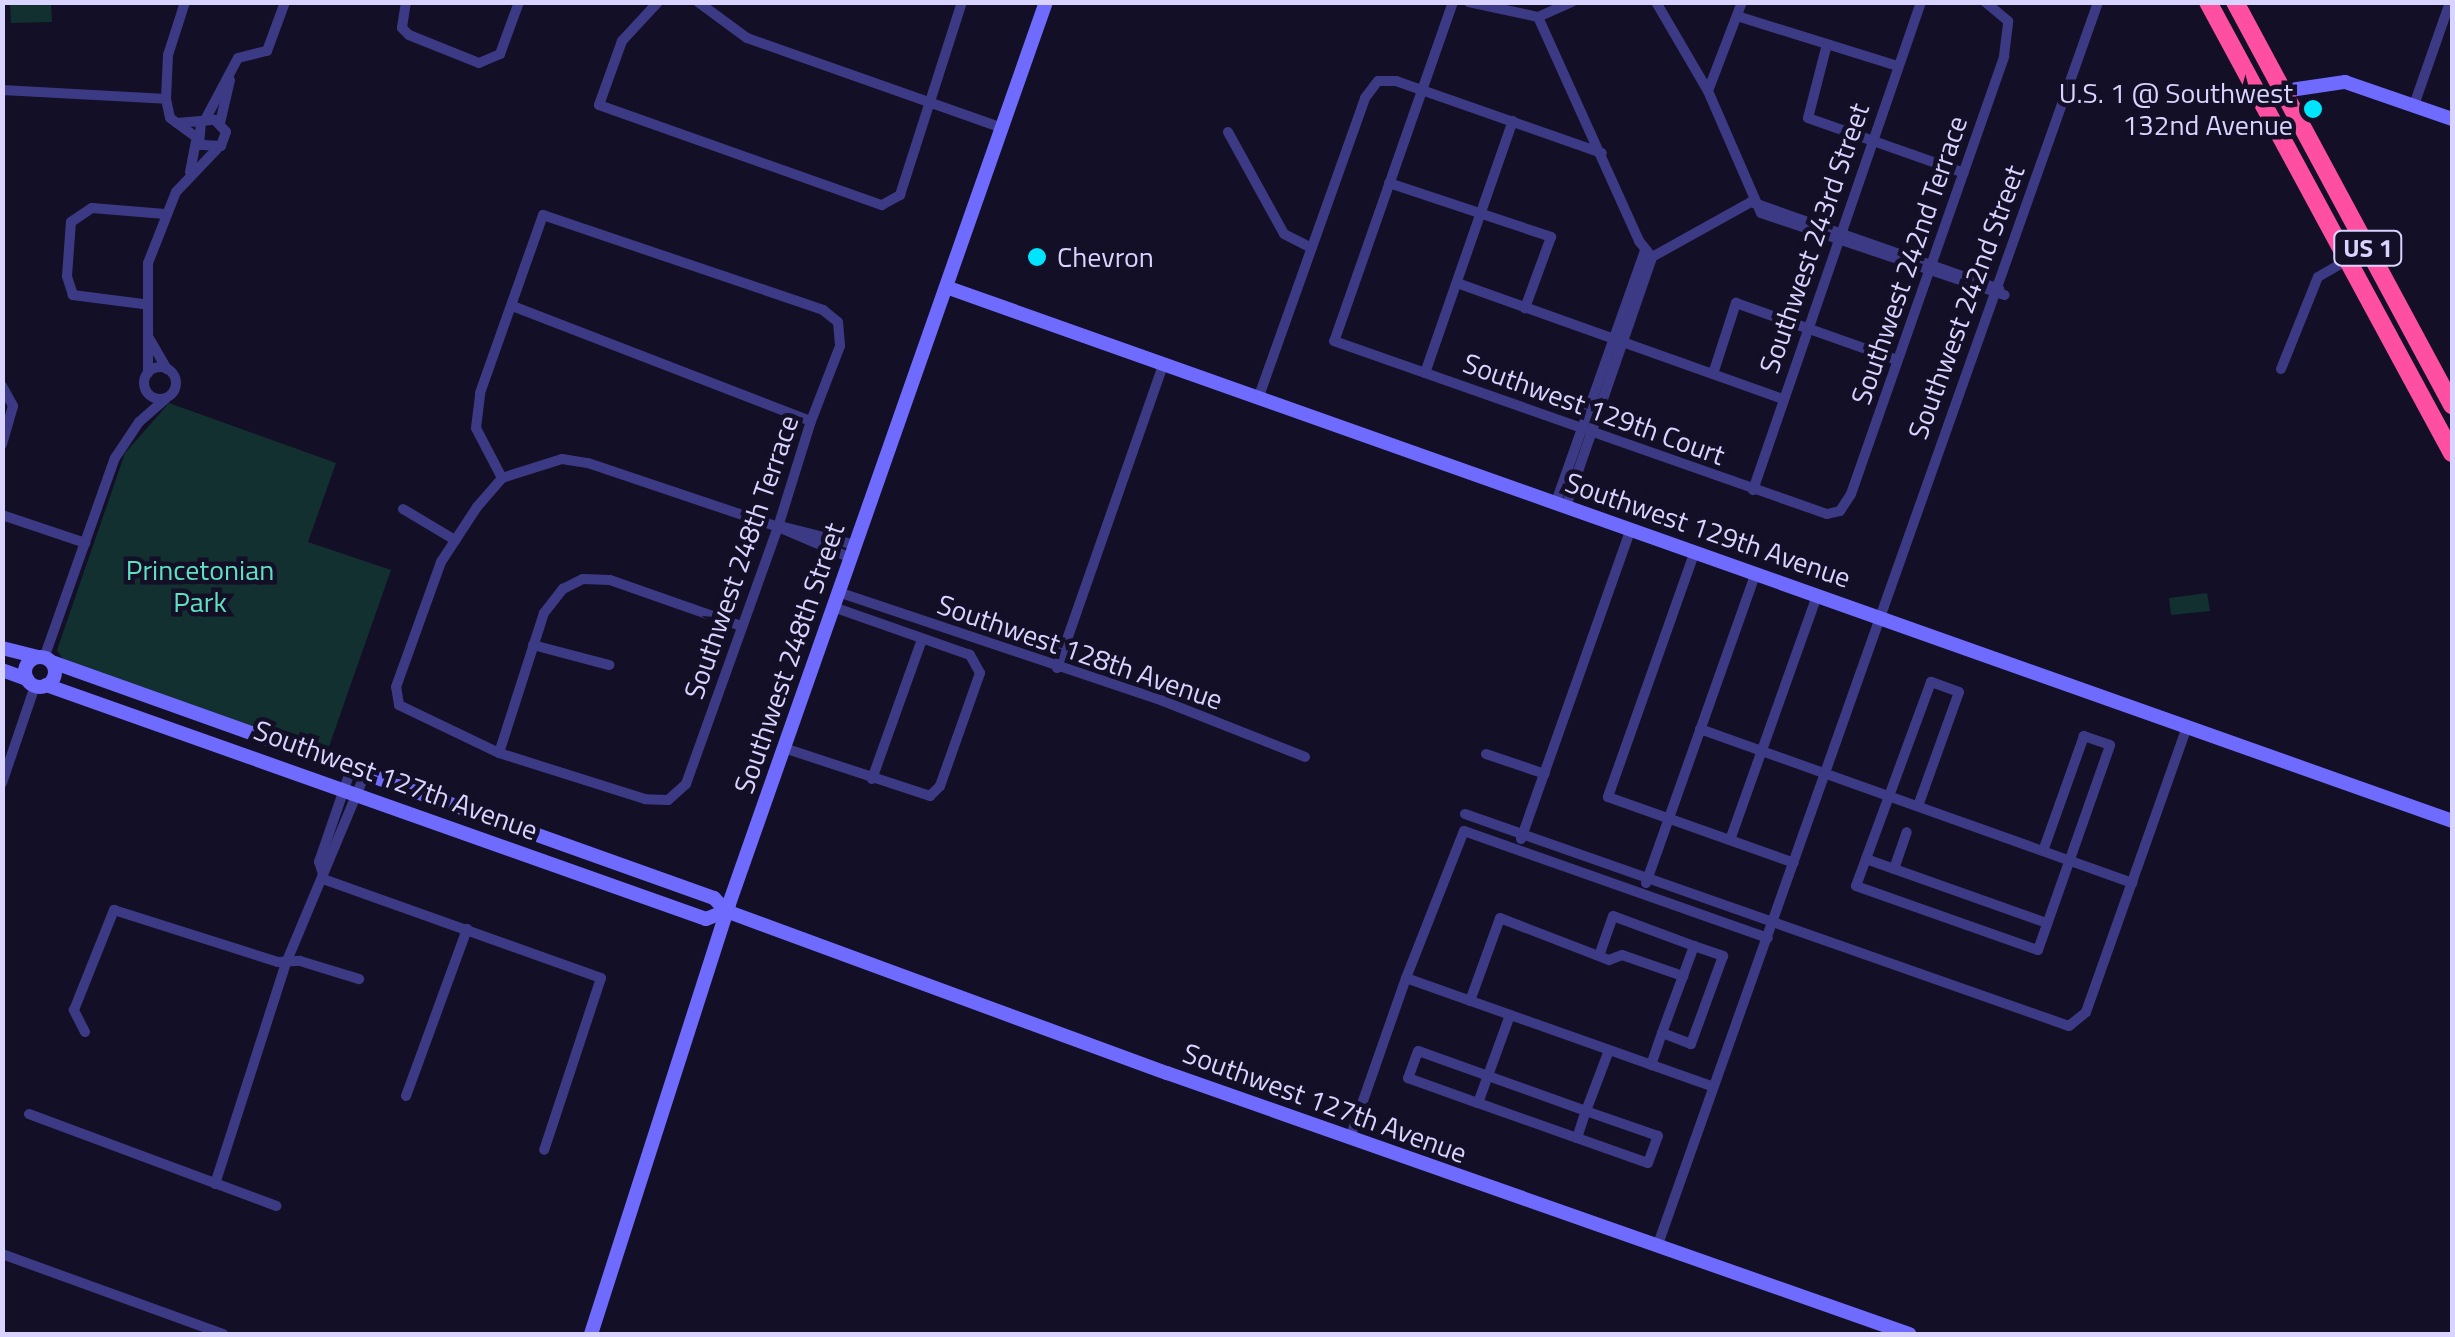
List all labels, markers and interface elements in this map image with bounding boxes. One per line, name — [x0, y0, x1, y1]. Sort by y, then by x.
place label: U.S. 1 @ Southwest 132nd Avenue — [2059, 76, 2293, 142]
marker: U.S. 1 @ Southwest 132nd Avenue — [2302, 98, 2324, 120]
street label: Southwest 243rd Street — [1752, 99, 1876, 377]
street label: Southwest 242nd Terrace — [1844, 111, 1974, 409]
street label: Southwest 242nd Street — [1901, 160, 2031, 444]
road number: US 1 — [2333, 228, 2403, 268]
place label: Chevron — [1057, 240, 1154, 274]
marker: Chevron — [1026, 246, 1048, 268]
street label: Southwest 129th Court — [1459, 346, 1729, 472]
street label: Southwest 248th Terrace — [677, 411, 805, 703]
street label: Southwest 129th Avenue — [1561, 465, 1855, 595]
street label: Southwest 248th Street — [727, 518, 851, 798]
park label: Princetonian Park — [126, 553, 274, 619]
street label: Southwest 128th Avenue — [933, 587, 1227, 717]
street label: Southwest 127th Avenue — [250, 713, 542, 847]
street label: Southwest 127th Avenue — [1179, 1036, 1471, 1170]

